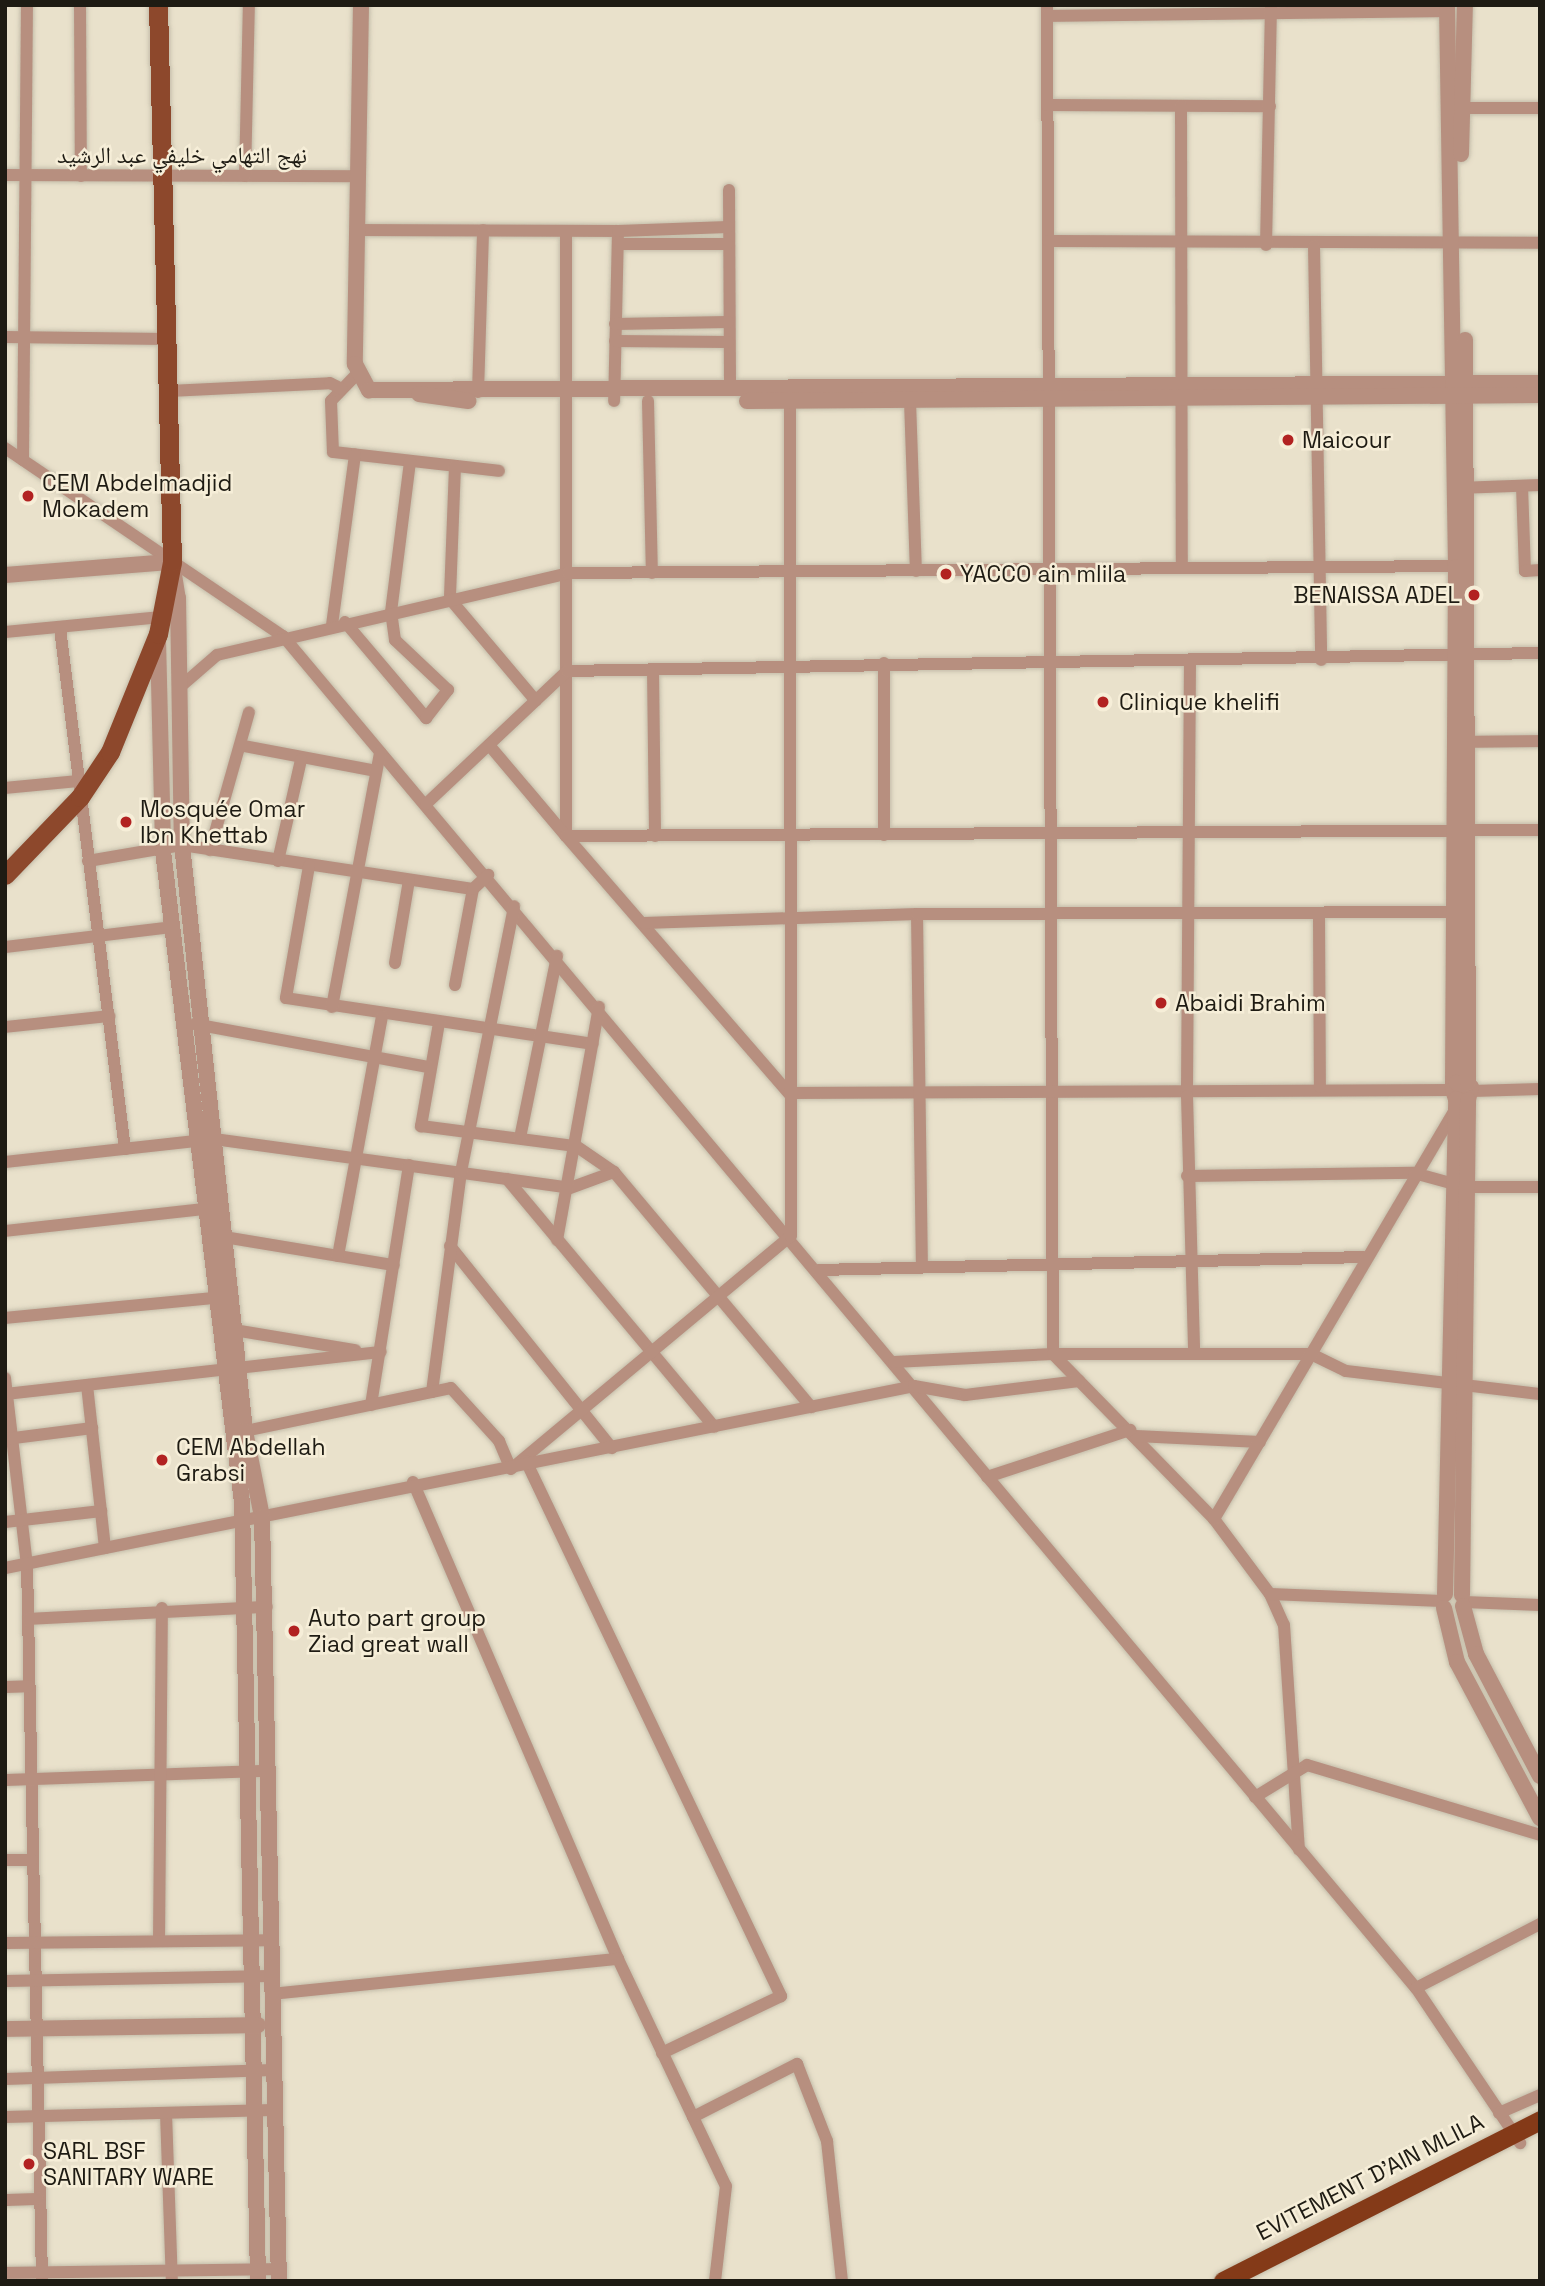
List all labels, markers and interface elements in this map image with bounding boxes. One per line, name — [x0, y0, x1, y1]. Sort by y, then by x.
street label: نهج التهامي خليفي عبد الرشيد — [57, 141, 307, 169]
place label: Maicour — [1302, 426, 1391, 454]
marker: Maicour — [1280, 432, 1296, 448]
place label: CEM Abdelmadjid Mokadem — [42, 469, 233, 523]
marker: CEM Abdelmadjid Mokadem — [20, 488, 36, 504]
place label: YACCO ain mlila — [960, 560, 1126, 588]
marker: YACCO ain mlila — [938, 566, 954, 582]
place label: BENAISSA ADEL — [1293, 581, 1460, 609]
marker: BENAISSA ADEL — [1466, 587, 1482, 603]
place label: Clinique khelifi — [1119, 688, 1280, 716]
marker: Clinique khelifi — [1093, 692, 1113, 712]
place label: Mosquée Omar Ibn Khettab — [140, 795, 305, 849]
marker: Mosquée Omar Ibn Khettab — [118, 814, 134, 830]
place label: Abaidi Brahim — [1175, 989, 1326, 1017]
marker: Abaidi Brahim — [1153, 995, 1169, 1011]
place label: CEM Abdellah Grabsi — [176, 1433, 326, 1487]
marker: CEM Abdellah Grabsi — [154, 1452, 170, 1468]
place label: Auto part group Ziad great wall — [308, 1604, 486, 1658]
marker: Auto part group Ziad great wall — [286, 1623, 302, 1639]
street label: EVITEMENT D'AIN MLILA — [1251, 2107, 1489, 2247]
place label: SARL BSF SANITARY WARE — [43, 2137, 214, 2191]
marker: SARL BSF SANITARY WARE — [21, 2156, 37, 2172]

